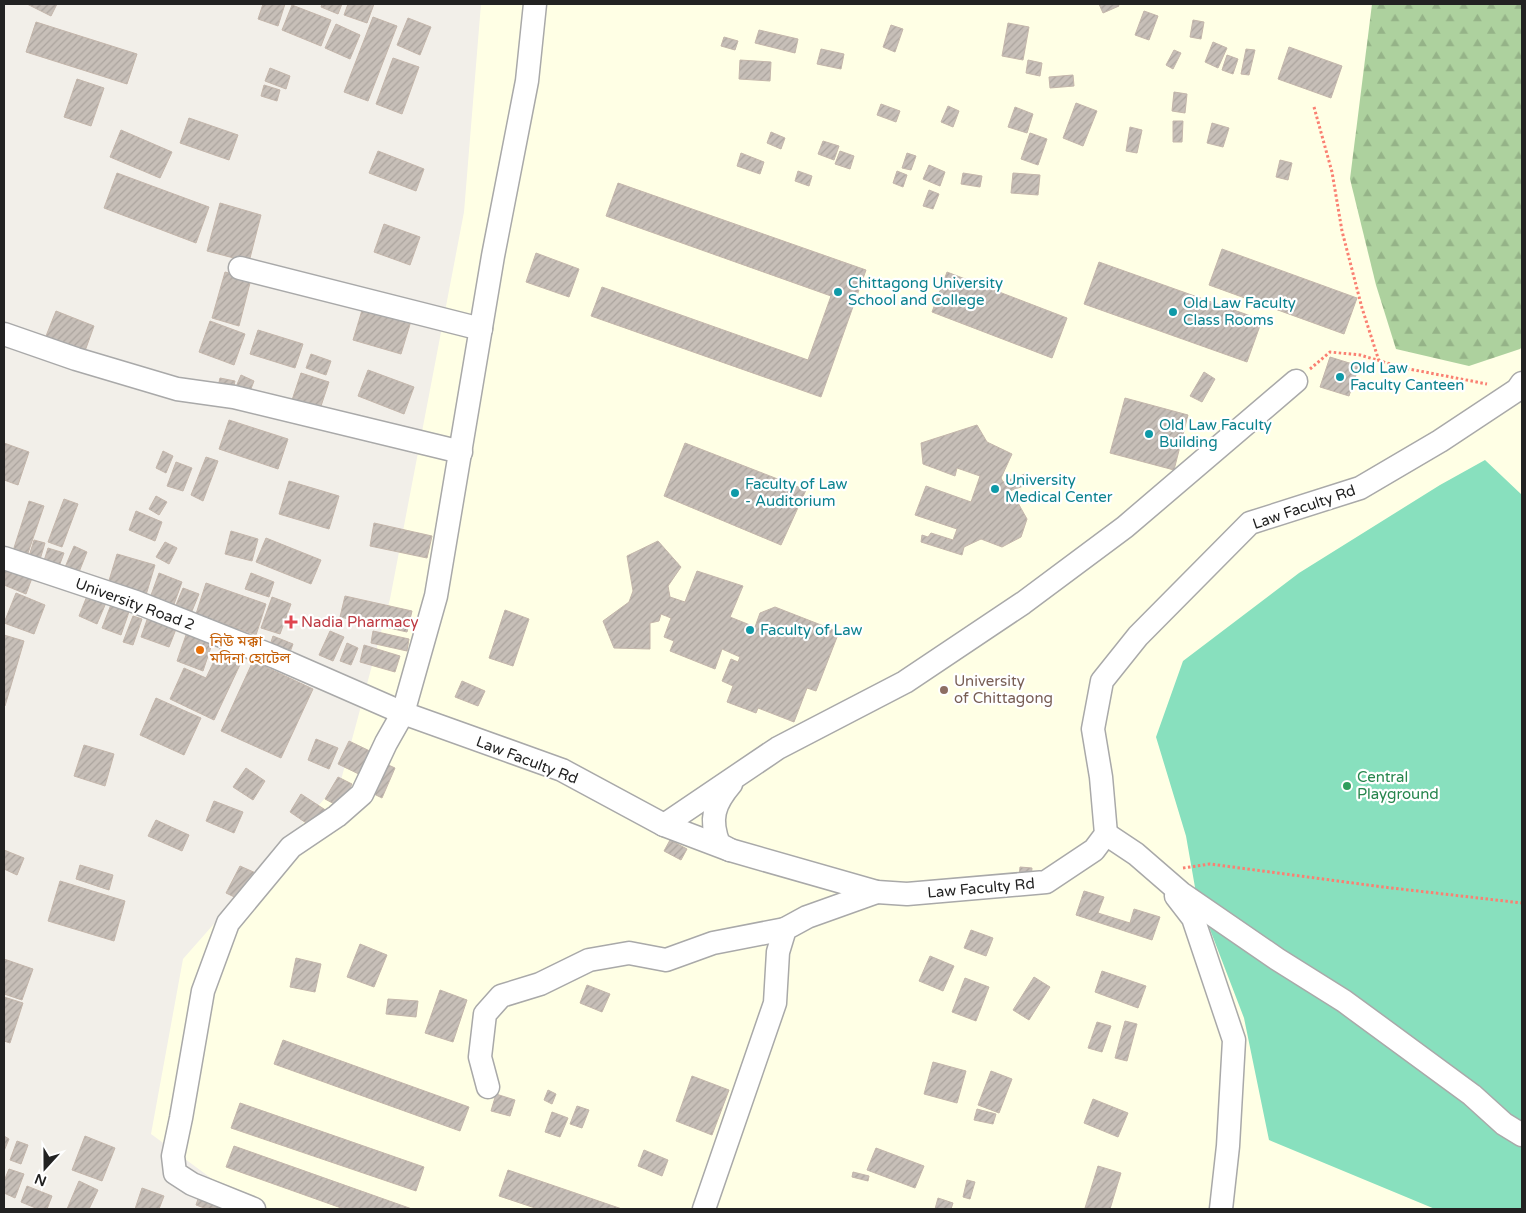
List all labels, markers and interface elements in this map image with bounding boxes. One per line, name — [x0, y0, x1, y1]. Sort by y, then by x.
place label: Chittagong University School and College — [848, 274, 1003, 309]
marker: Chittagong University School and College — [832, 286, 844, 298]
place label: Old Law Faculty Class Rooms — [1183, 294, 1296, 329]
marker: Old Law Faculty Class Rooms — [1167, 306, 1179, 318]
place label: Old Law Faculty Canteen — [1350, 359, 1464, 394]
marker: Old Law Faculty Canteen — [1334, 371, 1346, 383]
place label: Old Law Faculty Building — [1159, 416, 1272, 451]
marker: Old Law Faculty Building — [1143, 428, 1155, 440]
place label: University Medical Center — [1005, 471, 1113, 506]
place label: Faculty of Law - Auditorium — [745, 475, 847, 510]
street label: Law Faculty Rd — [1250, 481, 1358, 533]
marker: University Medical Center — [989, 483, 1001, 495]
marker: Faculty of Law - Auditorium — [729, 487, 741, 499]
street label: University Road 2 — [73, 574, 197, 634]
place label: Nadia Pharmacy — [301, 613, 419, 631]
marker: Nadia Pharmacy — [285, 616, 297, 628]
place label: Faculty of Law — [760, 621, 862, 639]
marker: Faculty of Law — [744, 624, 756, 636]
place label: নিউ মক্কা মদিনা হোটেল — [209, 632, 291, 667]
marker: নিউ মক্কা মদিনা হোটেল — [194, 644, 206, 656]
place label: University of Chittagong — [954, 672, 1053, 707]
marker: University of Chittagong — [938, 684, 950, 696]
street label: Law Faculty Rd — [473, 732, 581, 788]
place label: Central Playground — [1357, 768, 1439, 803]
marker: Central Playground — [1341, 780, 1353, 792]
street label: Law Faculty Rd — [927, 874, 1035, 902]
north arrow — [20, 1143, 70, 1193]
text: N — [32, 1170, 49, 1190]

